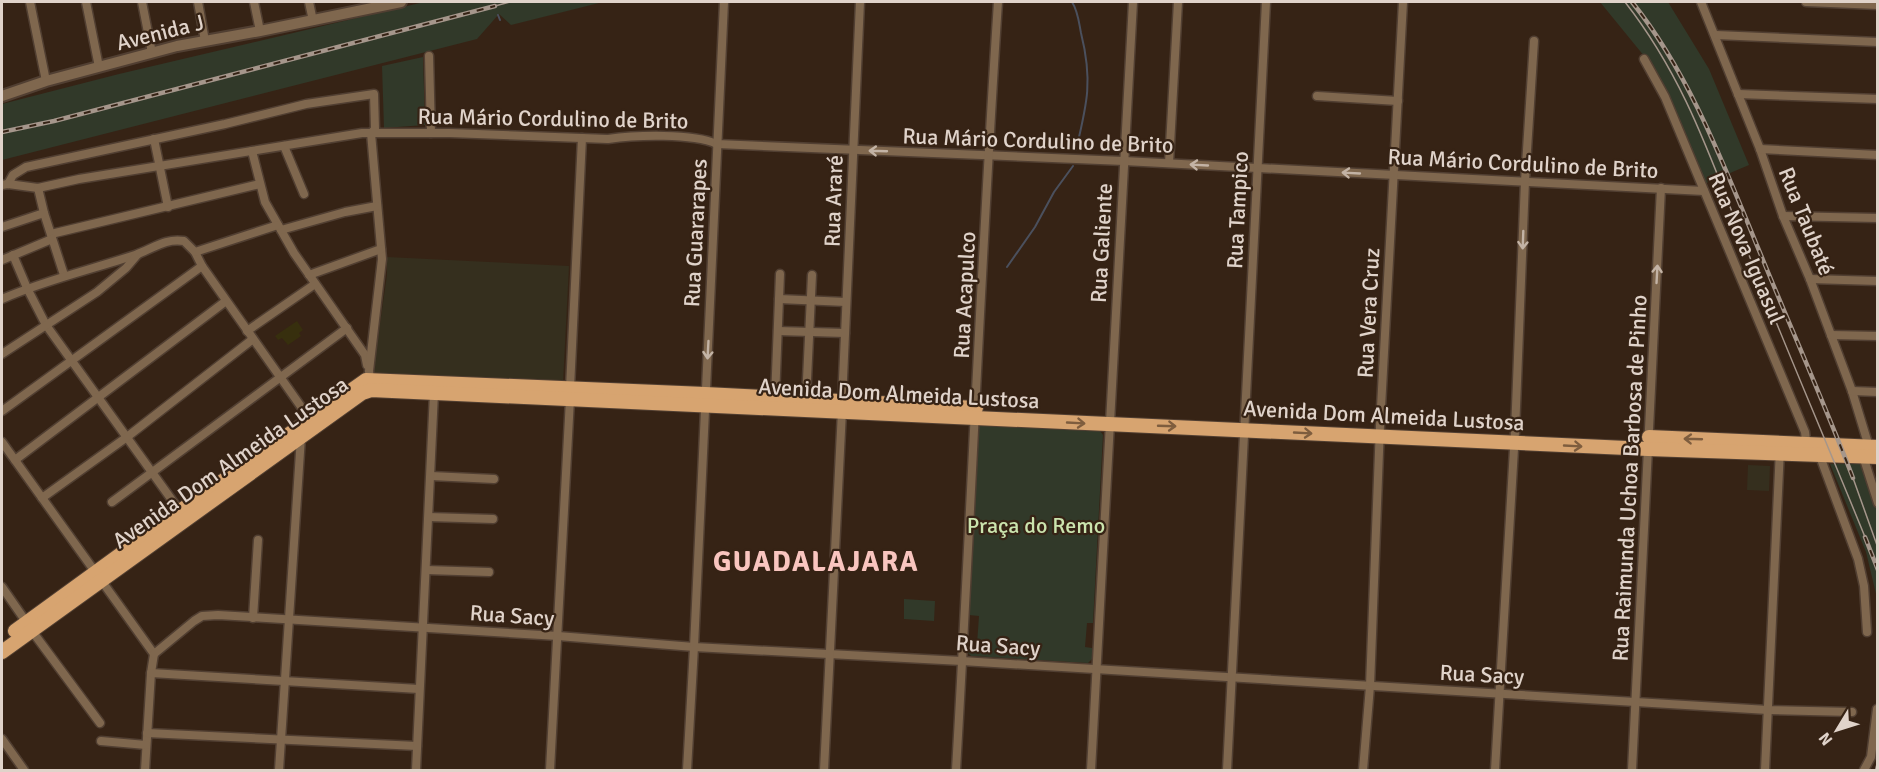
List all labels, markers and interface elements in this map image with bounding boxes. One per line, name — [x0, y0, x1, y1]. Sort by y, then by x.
street label: Avenida J — [114, 9, 207, 56]
street label: Rua Mário Cordulino de Brito — [417, 103, 689, 134]
street label: Rua Mário Cordulino de Brito — [902, 122, 1174, 159]
street label: Rua Mário Cordulino de Brito — [1387, 143, 1659, 184]
one-way arrow — [869, 146, 889, 157]
street label: Rua Tampico — [1221, 150, 1254, 270]
street label: Rua Araré — [818, 155, 849, 247]
street label: Rua Guararapes — [678, 158, 713, 308]
one-way arrow — [1189, 159, 1209, 170]
street label: Rua Taubaté — [1773, 163, 1840, 279]
one-way arrow — [1342, 167, 1362, 178]
street label: Rua Nova Iguasul — [1702, 168, 1791, 328]
street label: Rua Galiente — [1085, 182, 1118, 304]
one-way arrow — [1518, 229, 1529, 249]
street label: Rua Acapulco — [948, 231, 981, 359]
street label: Rua Vera Cruz — [1352, 247, 1385, 379]
one-way arrow — [1652, 264, 1663, 284]
street label: Rua Raimunda Uchoa Barbosa de Pinho — [1606, 294, 1653, 662]
one-way arrow — [702, 339, 713, 359]
street label: Avenida Dom Almeida Lustosa — [107, 371, 353, 554]
street label: Avenida Dom Almeida Lustosa — [758, 373, 1040, 414]
street label: Avenida Dom Almeida Lustosa — [1243, 395, 1525, 436]
one-way arrow — [1066, 417, 1086, 428]
one-way arrow — [1157, 421, 1177, 432]
one-way arrow — [1292, 427, 1312, 438]
one-way arrow — [1684, 434, 1704, 445]
one-way arrow — [1563, 440, 1583, 451]
park label: Praça do Remo — [967, 512, 1105, 539]
district label: GUADALAJARA — [713, 545, 919, 579]
street label: Rua Sacy — [469, 599, 556, 632]
street label: Rua Sacy — [955, 629, 1042, 662]
street label: Rua Sacy — [1439, 659, 1526, 690]
north arrow — [1807, 700, 1867, 760]
text: N — [1815, 728, 1837, 749]

